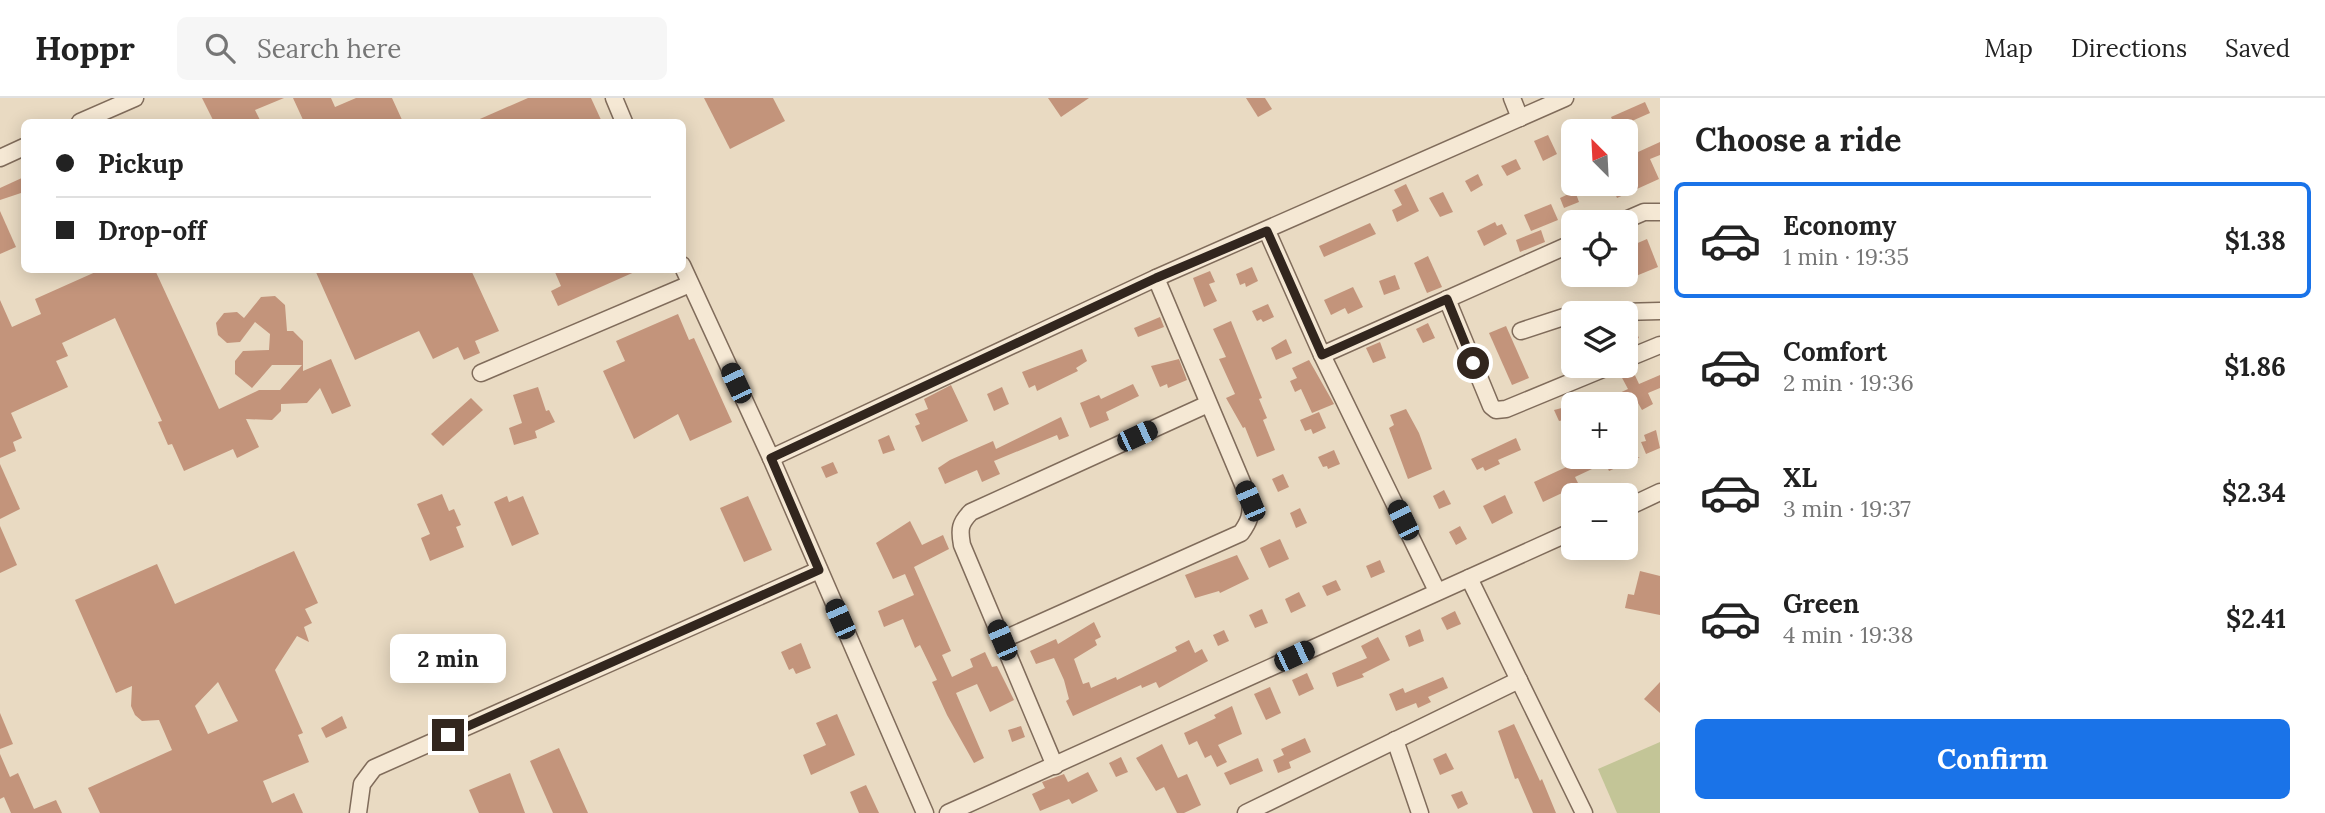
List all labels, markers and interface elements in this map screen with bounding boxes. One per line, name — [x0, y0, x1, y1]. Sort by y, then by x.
search box — [177, 17, 667, 80]
text: Hoppr — [35, 27, 135, 69]
icon: search — [201, 29, 239, 67]
text: Search here — [257, 32, 401, 65]
text: Map — [1984, 33, 2033, 64]
text: Directions — [2071, 33, 2187, 64]
text: Saved — [2225, 33, 2290, 64]
north arrow — [1561, 119, 1638, 196]
map controls — [1561, 119, 1638, 560]
text: Choose a ride — [1695, 119, 1902, 160]
text: Pickup — [98, 147, 184, 180]
icon: car — [1699, 209, 1762, 272]
text: Economy — [1783, 209, 1896, 242]
button: locate — [1561, 210, 1638, 287]
text: Drop-off — [98, 214, 206, 247]
text: $1.38 — [2225, 224, 2286, 257]
text: 1 min · 19:35 — [1783, 242, 1909, 271]
button: layers — [1561, 301, 1638, 378]
icon: car — [1699, 335, 1762, 398]
text: Comfort — [1783, 335, 1887, 368]
route start — [1457, 347, 1489, 379]
text: $1.86 — [2224, 350, 2286, 383]
car — [718, 360, 755, 406]
text: 2 min · 19:36 — [1783, 368, 1914, 397]
button: + — [1561, 392, 1638, 469]
car — [1114, 418, 1161, 454]
icon: car — [1699, 461, 1762, 524]
text: XL — [1783, 461, 1817, 494]
text: $2.34 — [2222, 476, 2286, 509]
car — [1233, 478, 1268, 524]
button: − — [1561, 483, 1638, 560]
text: 3 min · 19:37 — [1783, 494, 1911, 523]
car — [1385, 497, 1422, 543]
icon: car — [1699, 587, 1762, 650]
text: Green — [1783, 587, 1859, 620]
car — [822, 596, 859, 642]
text: $2.41 — [2226, 602, 2286, 635]
car — [985, 617, 1020, 663]
text: 4 min · 19:38 — [1783, 620, 1914, 649]
callout: 2 min — [390, 634, 506, 682]
car — [1271, 638, 1318, 674]
text: 2 min — [417, 644, 479, 673]
route end — [432, 719, 464, 751]
button: Confirm — [1695, 719, 2290, 799]

